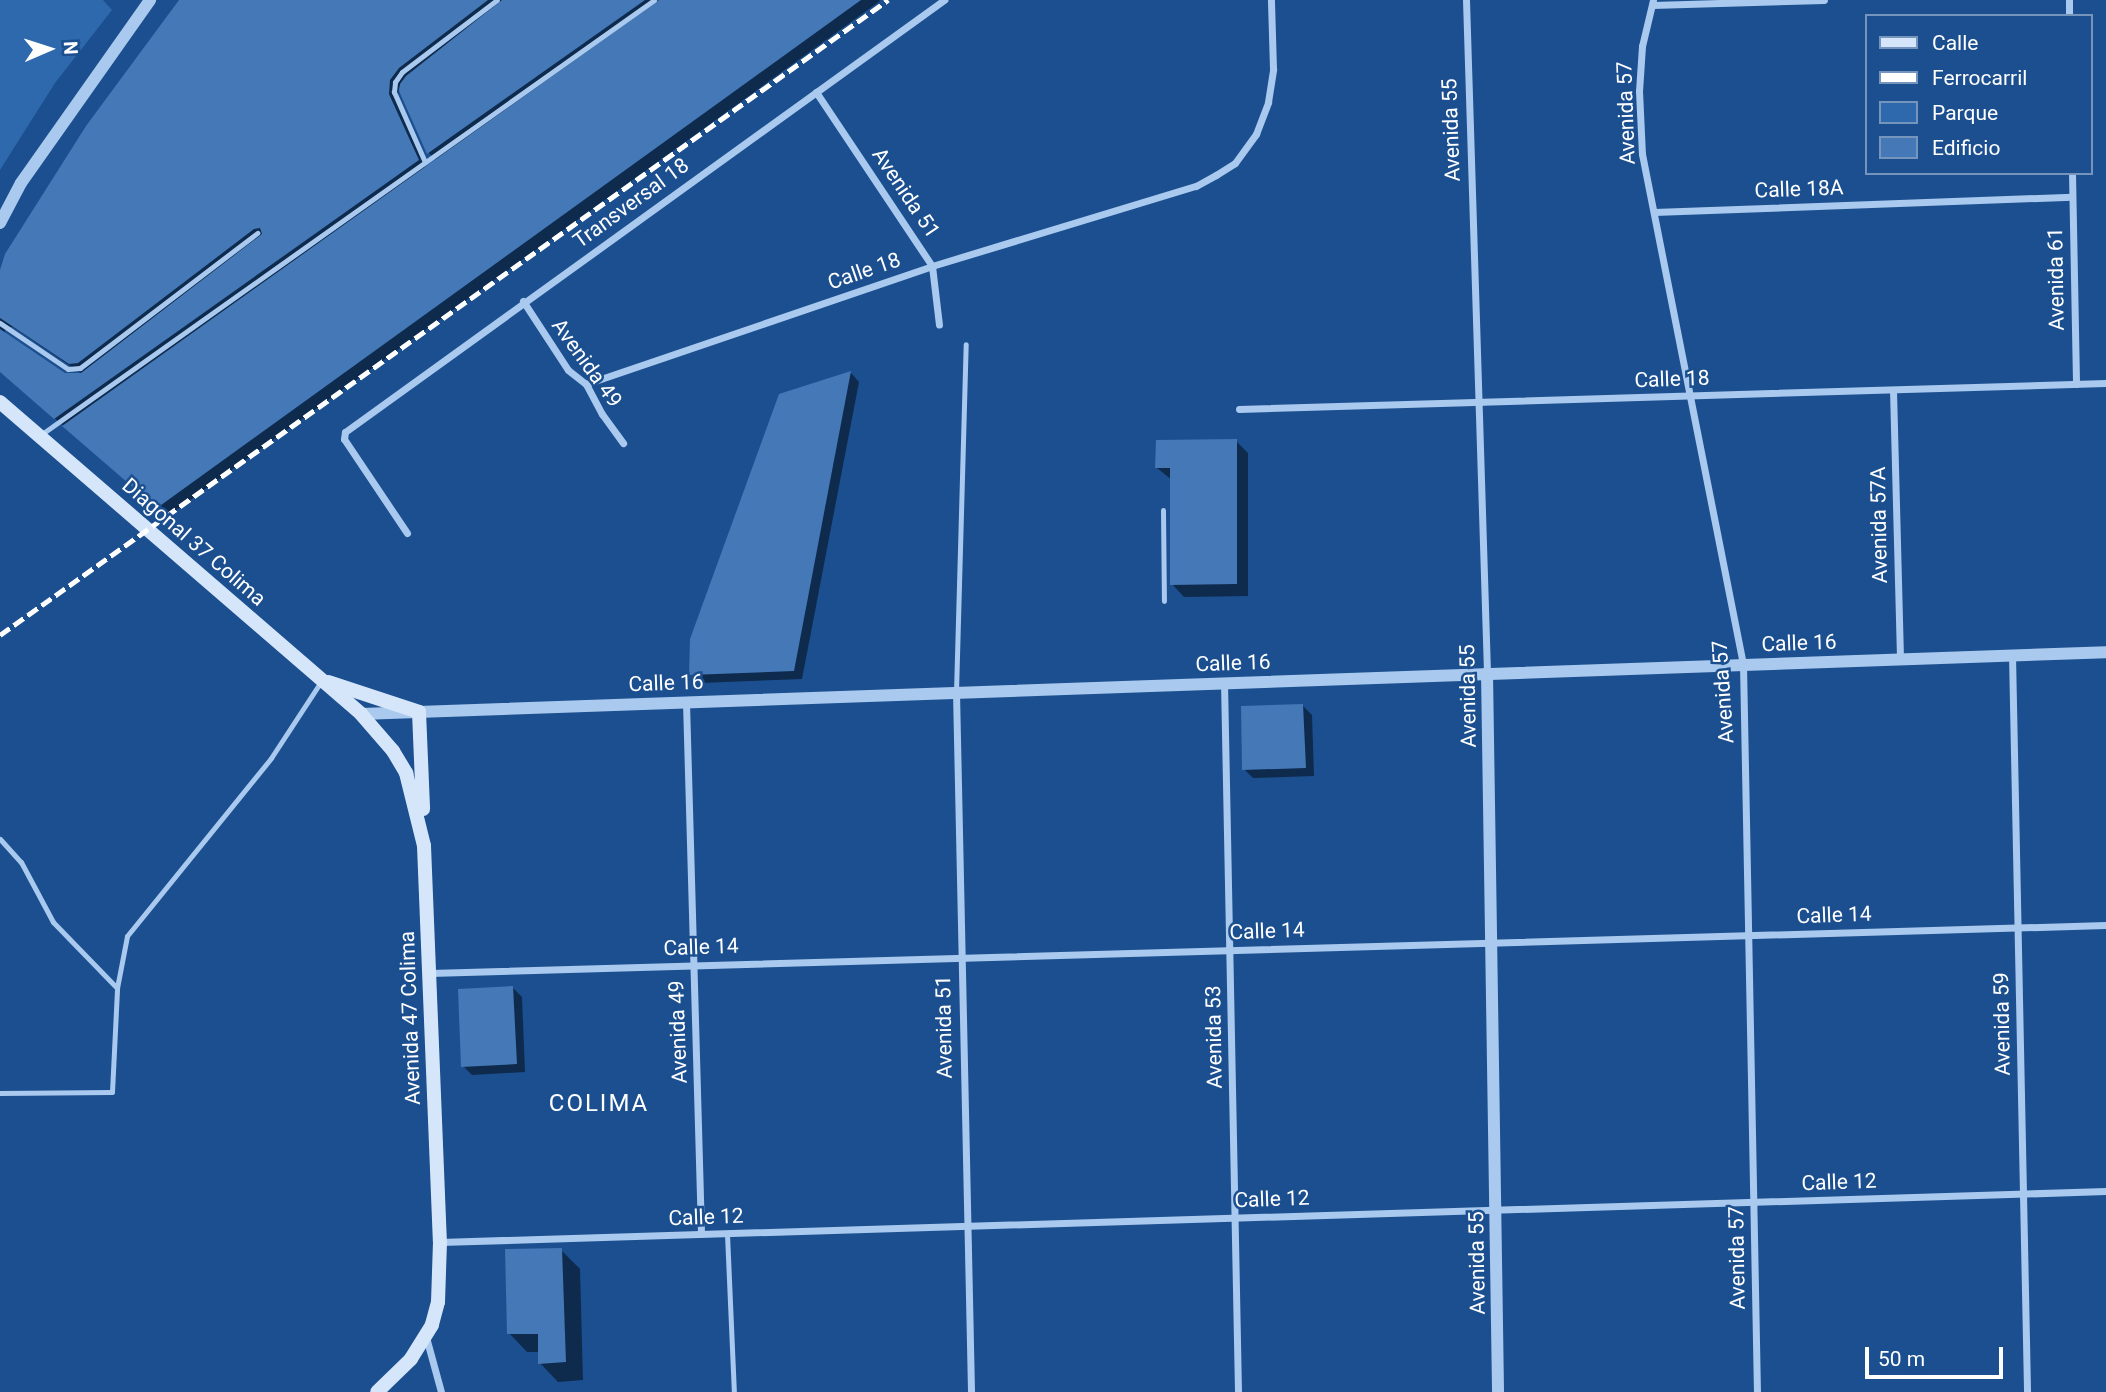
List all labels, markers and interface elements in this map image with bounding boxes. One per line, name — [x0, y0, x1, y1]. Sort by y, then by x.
north arrow — [14, 14, 84, 84]
legend — [1864, 14, 2092, 175]
text: Calle — [1932, 31, 1978, 55]
text: N — [59, 41, 82, 55]
street label: Avenida 57 — [1612, 61, 1640, 165]
text: Ferrocarril — [1932, 66, 2027, 90]
street label: Avenida 55 — [1437, 78, 1465, 182]
text: Parque — [1932, 101, 1998, 125]
text: Edificio — [1932, 136, 2000, 160]
street label: Avenida 51 — [867, 143, 945, 243]
street label: Transversal 18 — [568, 153, 694, 253]
street label: Calle 18A — [1754, 175, 1844, 203]
street label: Avenida 61 — [2043, 227, 2069, 331]
street label: Calle 18 — [824, 247, 904, 295]
street label: Avenida 49 — [546, 314, 628, 412]
street label: Calle 18 — [1634, 365, 1710, 393]
street label: Avenida 57A — [1865, 466, 1893, 584]
street label: Diagonal 37 Colima — [117, 473, 271, 611]
street label: Calle 16 — [1761, 629, 1837, 657]
street label: Avenida 57 — [1707, 640, 1739, 744]
street label: Avenida 55 — [1455, 644, 1481, 748]
street label: Calle 16 — [1195, 649, 1271, 677]
street label: Calle 16 — [628, 669, 704, 697]
street label: Calle 14 — [1796, 901, 1872, 929]
street label: Calle 14 — [1229, 917, 1305, 945]
street label: Avenida 47 Colima — [394, 931, 426, 1105]
street label: Calle 14 — [663, 933, 739, 961]
street label: Avenida 59 — [1989, 972, 2015, 1076]
street label: Avenida 51 — [931, 975, 957, 1079]
street label: Avenida 49 — [664, 980, 692, 1084]
street label: Avenida 53 — [1201, 985, 1227, 1089]
district label: COLIMA — [550, 1090, 648, 1118]
street label: Calle 12 — [1801, 1168, 1877, 1196]
street label: Calle 12 — [1234, 1185, 1310, 1213]
street label: Calle 12 — [668, 1203, 744, 1231]
street label: Avenida 57 — [1724, 1206, 1750, 1310]
street label: Avenida 55 — [1464, 1211, 1490, 1315]
scale bar — [1868, 1332, 2006, 1376]
text: 50 m — [1878, 1347, 1925, 1371]

